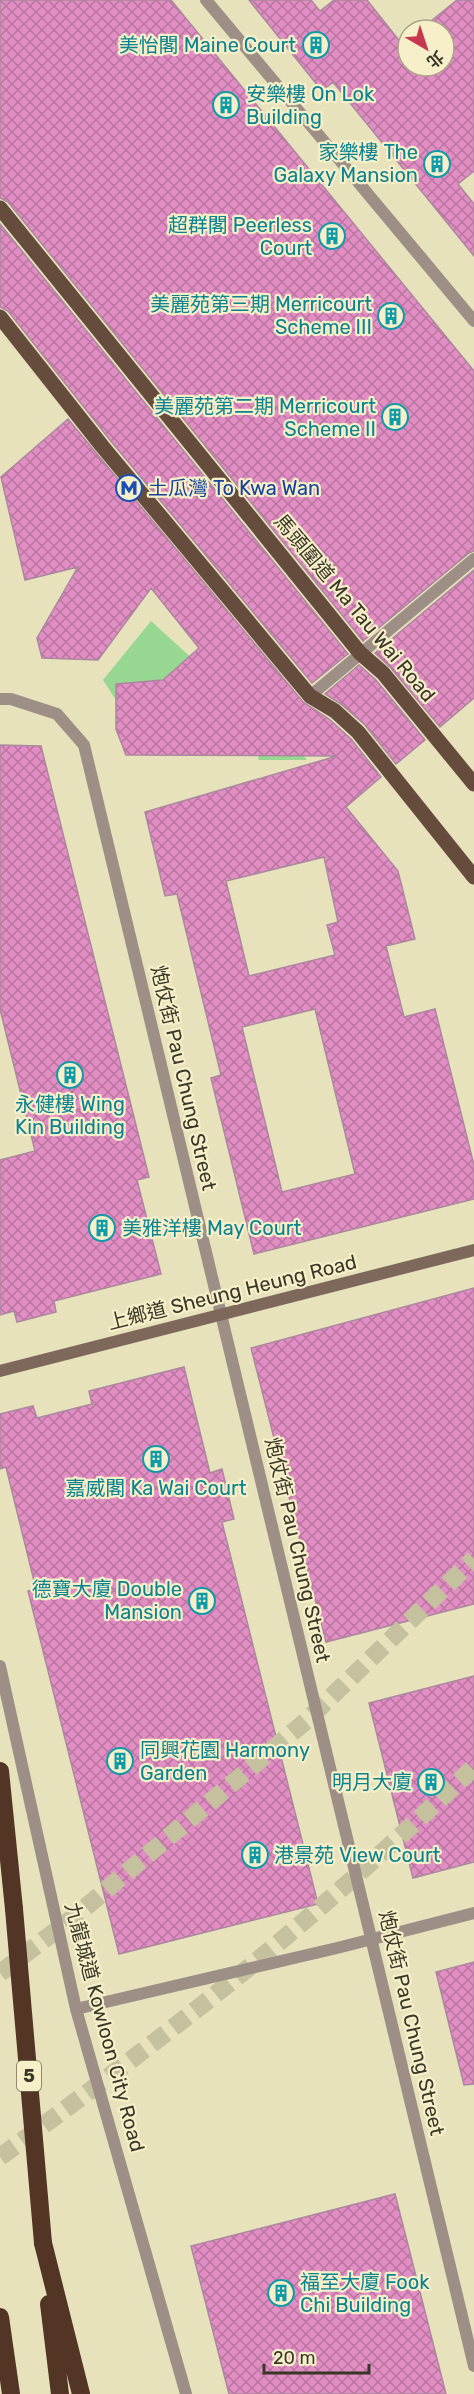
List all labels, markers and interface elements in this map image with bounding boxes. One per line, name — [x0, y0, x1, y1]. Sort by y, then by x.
north arrow — [396, 18, 456, 78]
building icon: 美怡閣 Maine Court — [301, 30, 331, 60]
place label: 美怡閣 Maine Court — [119, 33, 296, 57]
text: 北 — [423, 47, 447, 72]
place label: 安樂樓 On Lok Building — [246, 82, 375, 129]
building icon: 安樂樓 On Lok Building — [211, 90, 241, 120]
place label: 家樂樓 The Galaxy Mansion — [274, 140, 418, 187]
building icon: 家樂樓 The Galaxy Mansion — [422, 149, 452, 179]
place label: 超群閣 Peerless Court — [168, 213, 312, 260]
building icon: 超群閣 Peerless Court — [317, 221, 347, 251]
place label: 美麗苑第三期 Merricourt Scheme III — [150, 292, 372, 339]
building icon: 美麗苑第三期 Merricourt Scheme III — [376, 301, 406, 331]
place label: 美麗苑第二期 Merricourt Scheme II — [154, 394, 376, 441]
building icon: 美麗苑第二期 Merricourt Scheme II — [380, 402, 410, 432]
metro station icon: 土瓜灣 To Kwa Wan — [114, 473, 144, 503]
place label: 土瓜灣 To Kwa Wan — [148, 476, 320, 500]
street label: 馬頭圍道 Ma Tau Wai Road — [270, 509, 440, 707]
street label: 炮仗街 Pau Chung Street — [146, 963, 222, 1193]
building icon: 永健樓 Wing Kin Building — [55, 1060, 85, 1090]
place label: 永健樓 Wing Kin Building — [15, 1092, 125, 1139]
building icon: 美雅洋樓 May Court — [87, 1213, 117, 1243]
place label: 美雅洋樓 May Court — [122, 1216, 301, 1240]
street label: 上鄉道 Sheung Heung Road — [105, 1249, 359, 1335]
street label: 炮仗街 Pau Chung Street — [260, 1435, 336, 1665]
building icon: 嘉威閣 Ka Wai Court — [141, 1444, 171, 1474]
place label: 嘉威閣 Ka Wai Court — [65, 1476, 247, 1500]
place label: 德寶大廈 Double Mansion — [32, 1577, 182, 1624]
building icon: 德寶大廈 Double Mansion — [187, 1586, 217, 1616]
place label: 同興花園 Harmony Garden — [140, 1738, 310, 1785]
building icon: 同興花園 Harmony Garden — [105, 1746, 135, 1776]
building icon: 明月大廈 — [416, 1767, 446, 1797]
place label: 明月大廈 — [332, 1770, 412, 1794]
building icon: 港景苑 View Court — [240, 1840, 270, 1870]
place label: 港景苑 View Court — [274, 1843, 441, 1867]
street label: 九龍城道 Kowloon City Road — [60, 1900, 150, 2154]
street label: 炮仗街 Pau Chung Street — [374, 1908, 450, 2138]
road number: 5 — [17, 2061, 41, 2091]
place label: 福至大廈 Fook Chi Building — [300, 2270, 430, 2317]
building icon: 福至大廈 Fook Chi Building — [266, 2278, 296, 2308]
scale bar — [264, 2337, 369, 2375]
text: 20 m — [273, 2347, 315, 2369]

